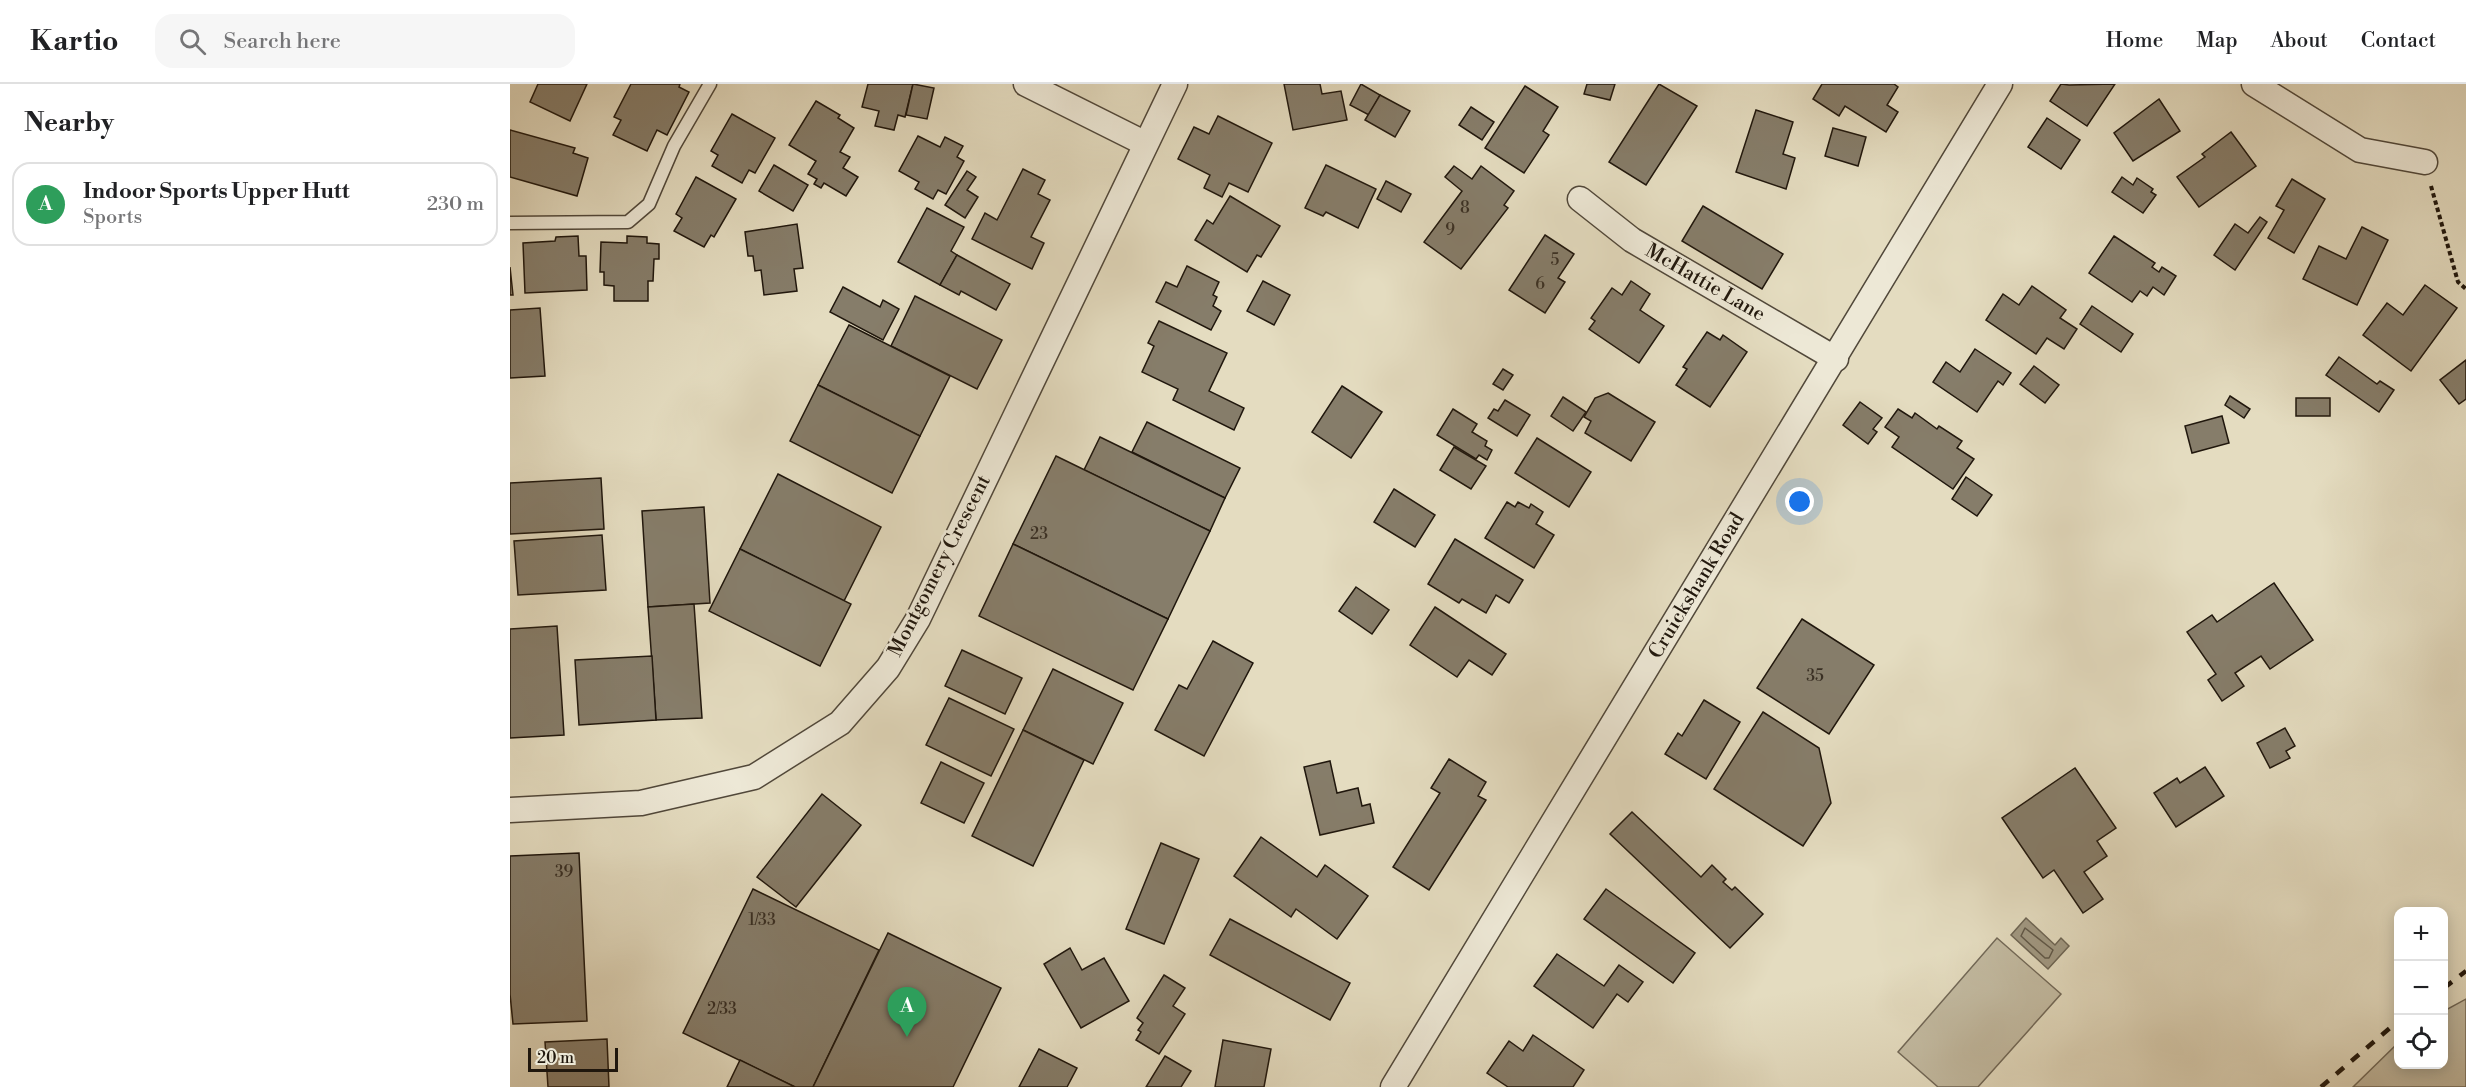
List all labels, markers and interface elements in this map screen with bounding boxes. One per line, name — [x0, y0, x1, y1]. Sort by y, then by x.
search box — [155, 14, 575, 68]
text: Kartio — [30, 24, 119, 59]
icon: search — [176, 25, 209, 58]
text: Search here — [224, 28, 341, 55]
text: Home — [2106, 28, 2163, 54]
text: Map — [2196, 28, 2238, 54]
text: About — [2271, 28, 2328, 54]
text: Contact — [2361, 28, 2436, 54]
text: Nearby — [24, 107, 114, 139]
text: Indoor Sports Upper Hutt — [83, 178, 349, 205]
text: A — [38, 192, 53, 217]
text: 230 m — [427, 192, 484, 217]
house number: 8 — [1460, 198, 1470, 218]
text: Sports — [83, 205, 142, 230]
house number: 9 — [1445, 220, 1455, 240]
street label: McHattie Lane — [1641, 239, 1769, 327]
house number: 5 — [1551, 250, 1560, 270]
house number: 6 — [1535, 274, 1545, 294]
street label: Montgomery Crescent — [883, 471, 997, 661]
your location — [1785, 487, 1814, 516]
street label: Cruickshank Road — [1644, 508, 1751, 664]
house number: 23 — [1030, 524, 1048, 544]
house number: 35 — [1806, 666, 1824, 686]
house number: 39 — [555, 862, 574, 882]
map controls — [2394, 907, 2448, 1069]
button: + — [2394, 907, 2448, 961]
house number: 1/33 — [748, 910, 776, 930]
button: − — [2394, 961, 2448, 1015]
pin: A — [888, 988, 926, 1037]
house number: 2/33 — [707, 999, 737, 1019]
button: locate — [2394, 1015, 2448, 1069]
scale bar — [528, 1045, 618, 1072]
text: 20 m — [537, 1048, 574, 1068]

